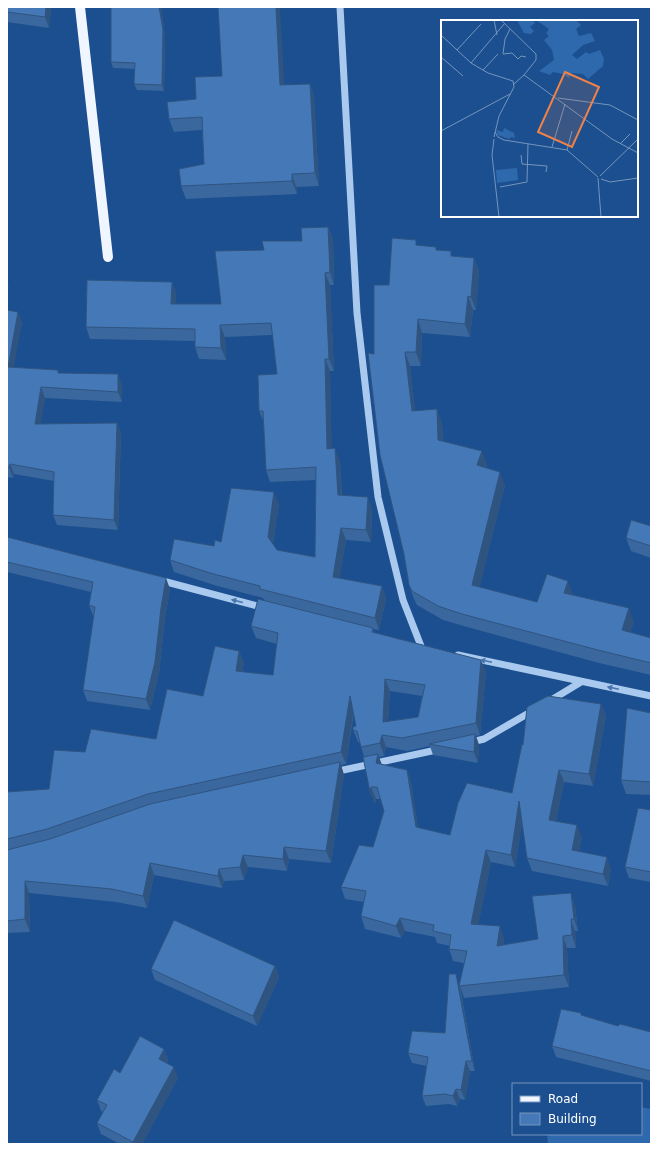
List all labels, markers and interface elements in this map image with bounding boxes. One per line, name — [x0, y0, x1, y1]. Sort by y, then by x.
inset map — [441, 20, 638, 217]
one-way arrow — [231, 597, 243, 603]
one-way arrow — [480, 657, 492, 663]
one-way arrow — [607, 685, 619, 691]
legend — [512, 1083, 642, 1135]
text: Road — [548, 1092, 578, 1106]
text: Building — [548, 1112, 597, 1126]

